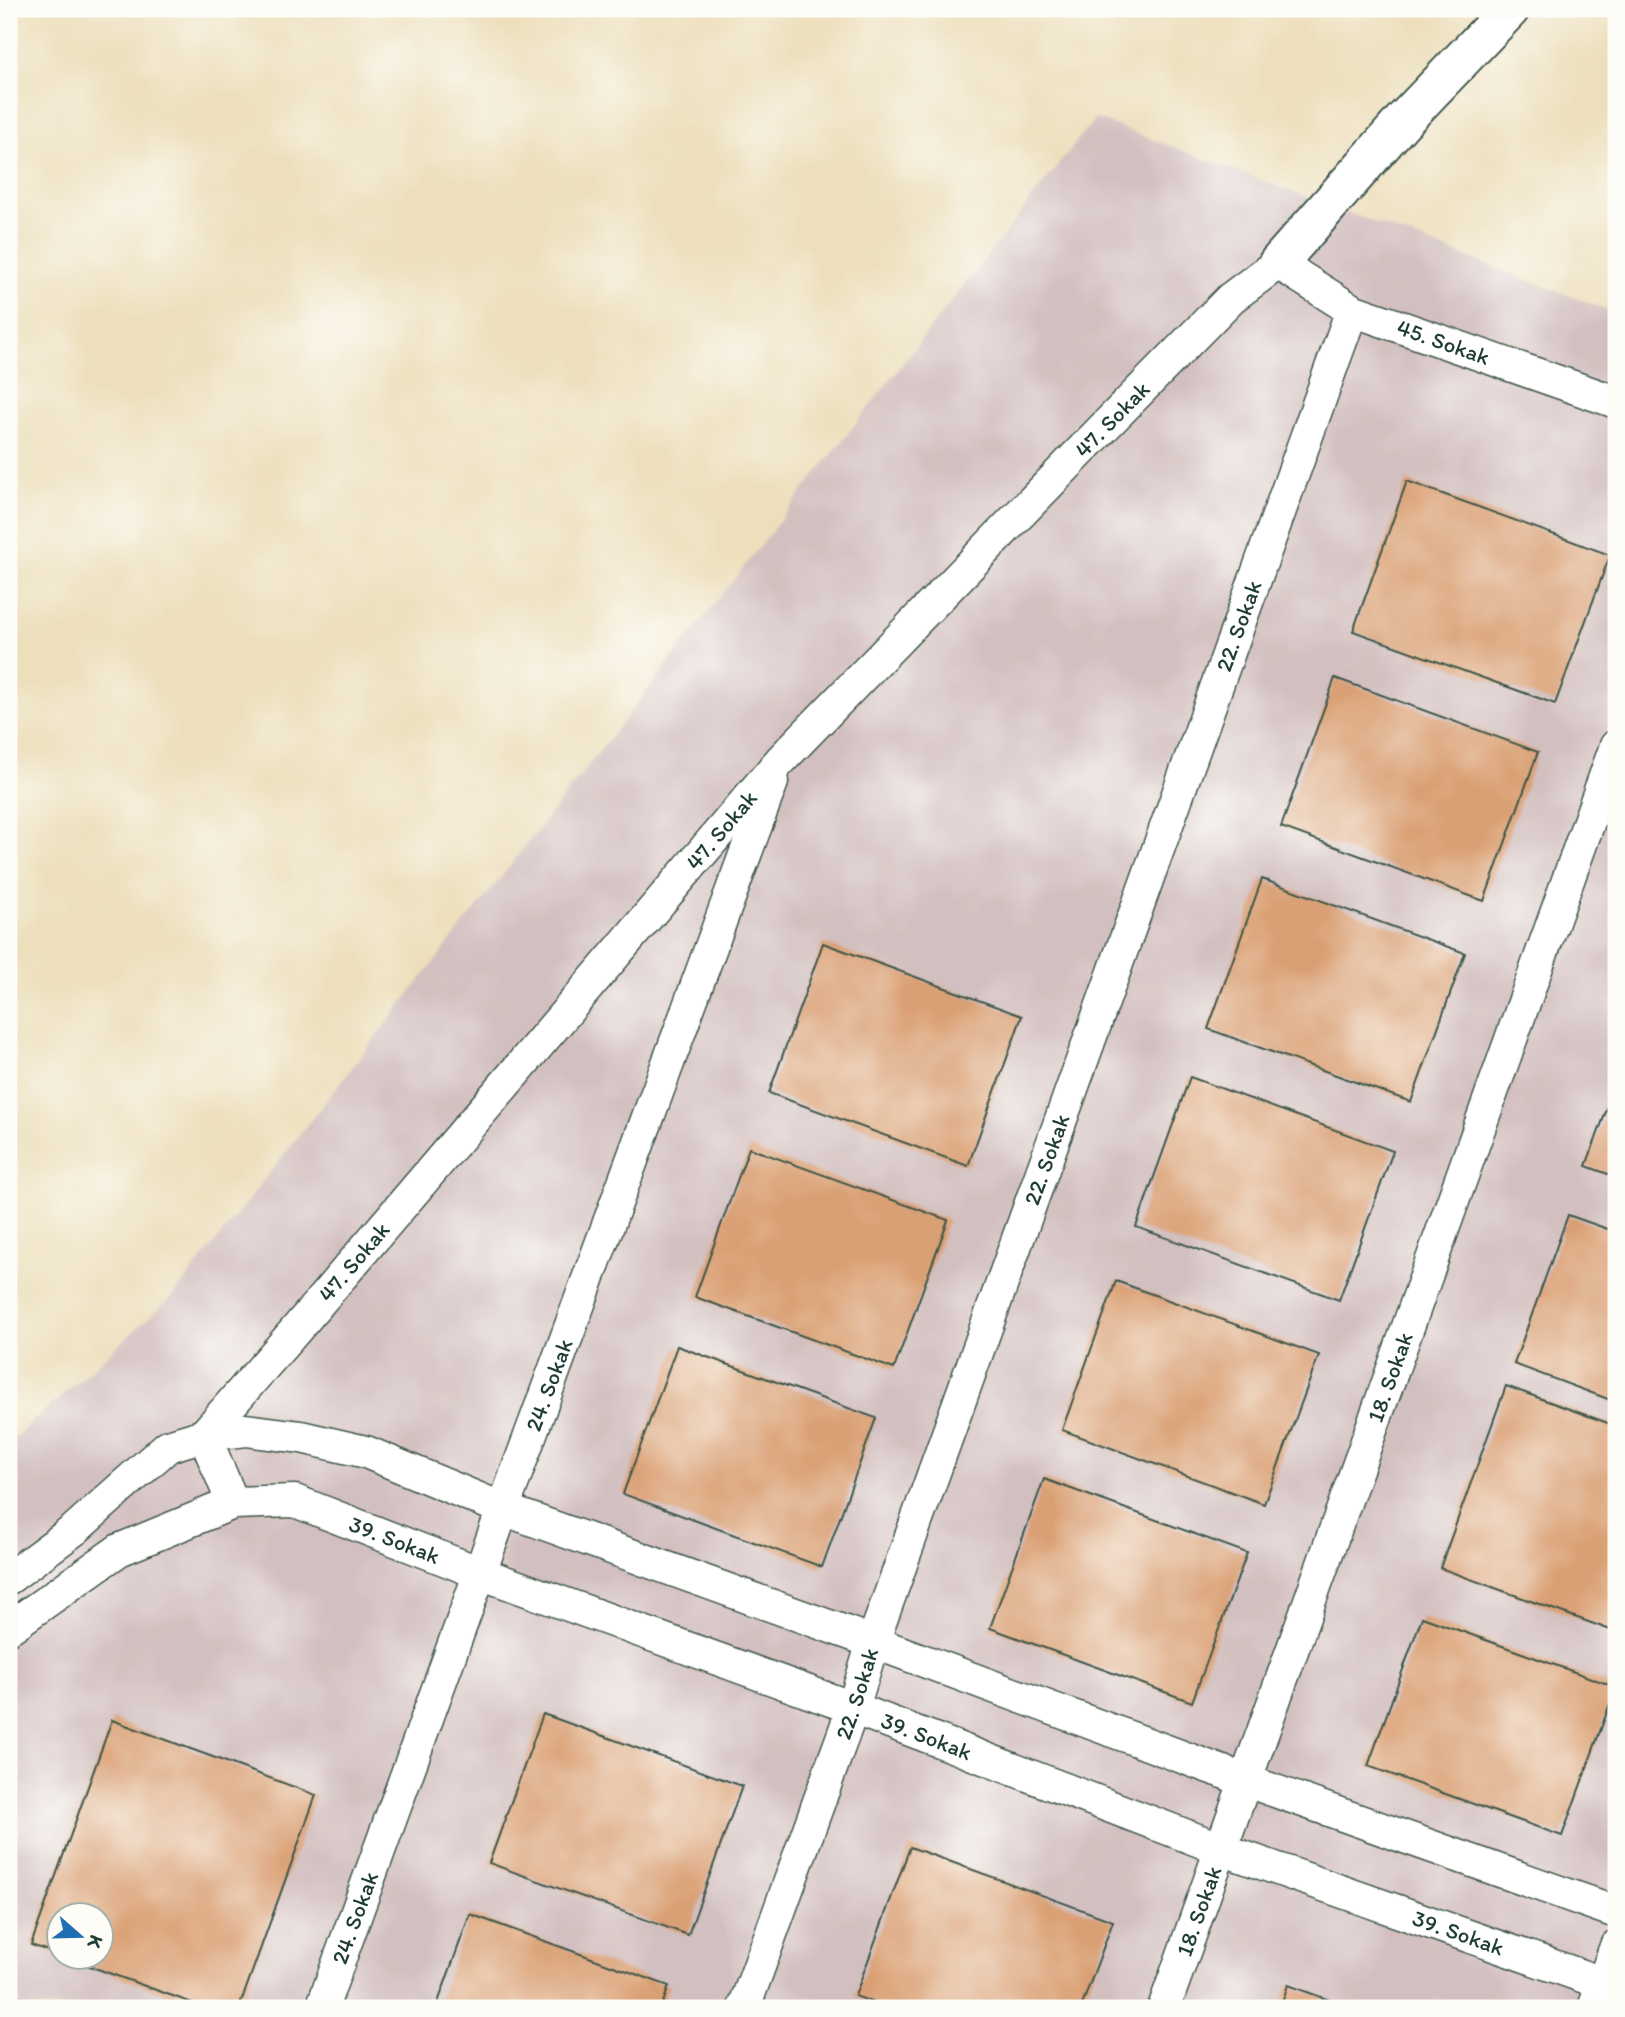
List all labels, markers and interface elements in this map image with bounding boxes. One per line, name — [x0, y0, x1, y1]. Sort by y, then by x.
street label: 45. Sokak — [1393, 313, 1494, 371]
street label: 47. Sokak — [1068, 375, 1156, 463]
street label: 22. Sokak — [1209, 576, 1268, 675]
street label: 47. Sokak — [680, 784, 763, 875]
street label: 22. Sokak — [1017, 1110, 1076, 1209]
street label: 47. Sokak — [312, 1216, 396, 1307]
street label: 18. Sokak — [1361, 1328, 1419, 1426]
street label: 24. Sokak — [519, 1335, 579, 1435]
street label: 39. Sokak — [345, 1509, 444, 1570]
street label: 22. Sokak — [829, 1644, 885, 1743]
street label: 39. Sokak — [877, 1706, 976, 1766]
street label: 18. Sokak — [1170, 1862, 1228, 1960]
street label: 24. Sokak — [325, 1867, 384, 1968]
north arrow — [46, 1902, 116, 1972]
street label: 39. Sokak — [1409, 1903, 1508, 1962]
text: K — [82, 1932, 108, 1952]

